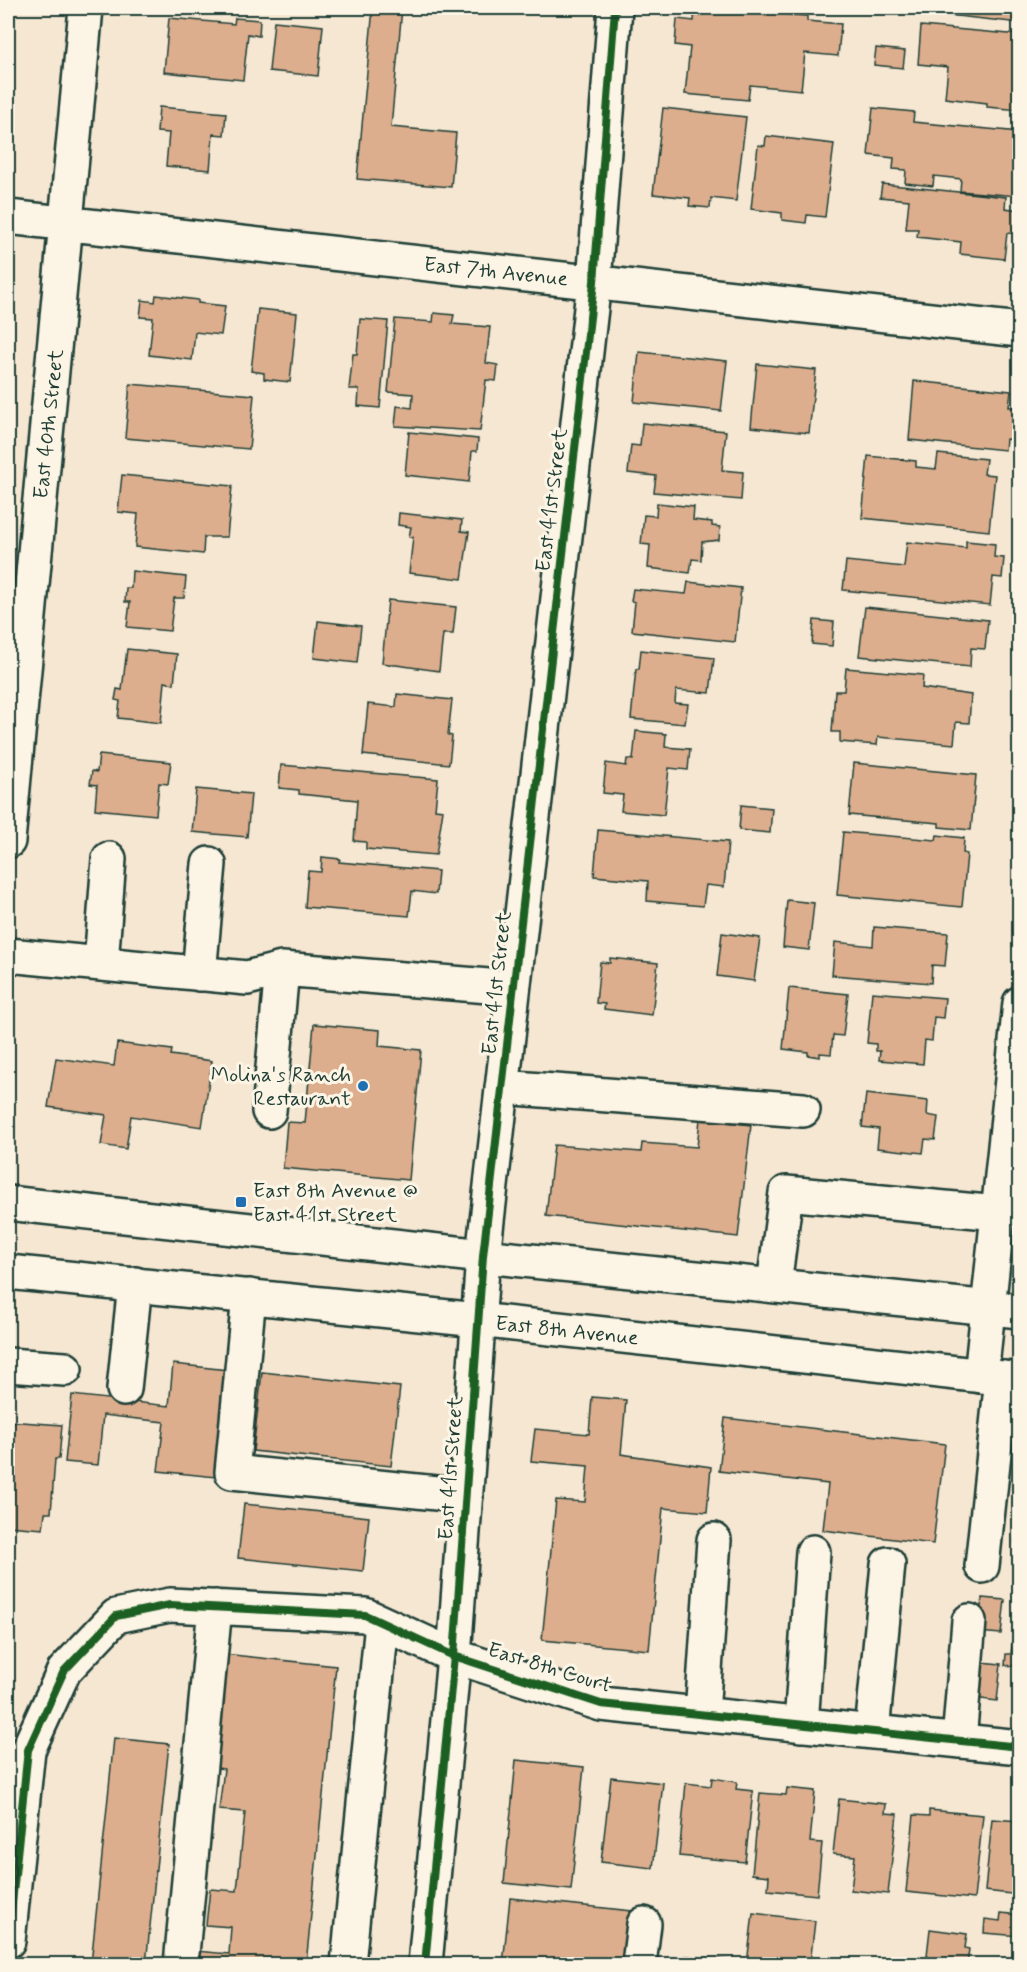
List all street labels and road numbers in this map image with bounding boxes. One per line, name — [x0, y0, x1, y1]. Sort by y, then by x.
street label: East 7th Avenue — [423, 251, 569, 293]
street label: East 40th Street — [27, 347, 71, 500]
street label: East 41st Street — [529, 426, 575, 573]
street label: East 41st Street — [476, 909, 519, 1056]
street label: East 8th Avenue — [494, 1310, 640, 1352]
street label: East 41st Street — [432, 1394, 470, 1541]
street label: East 8th Court — [484, 1636, 615, 1700]

